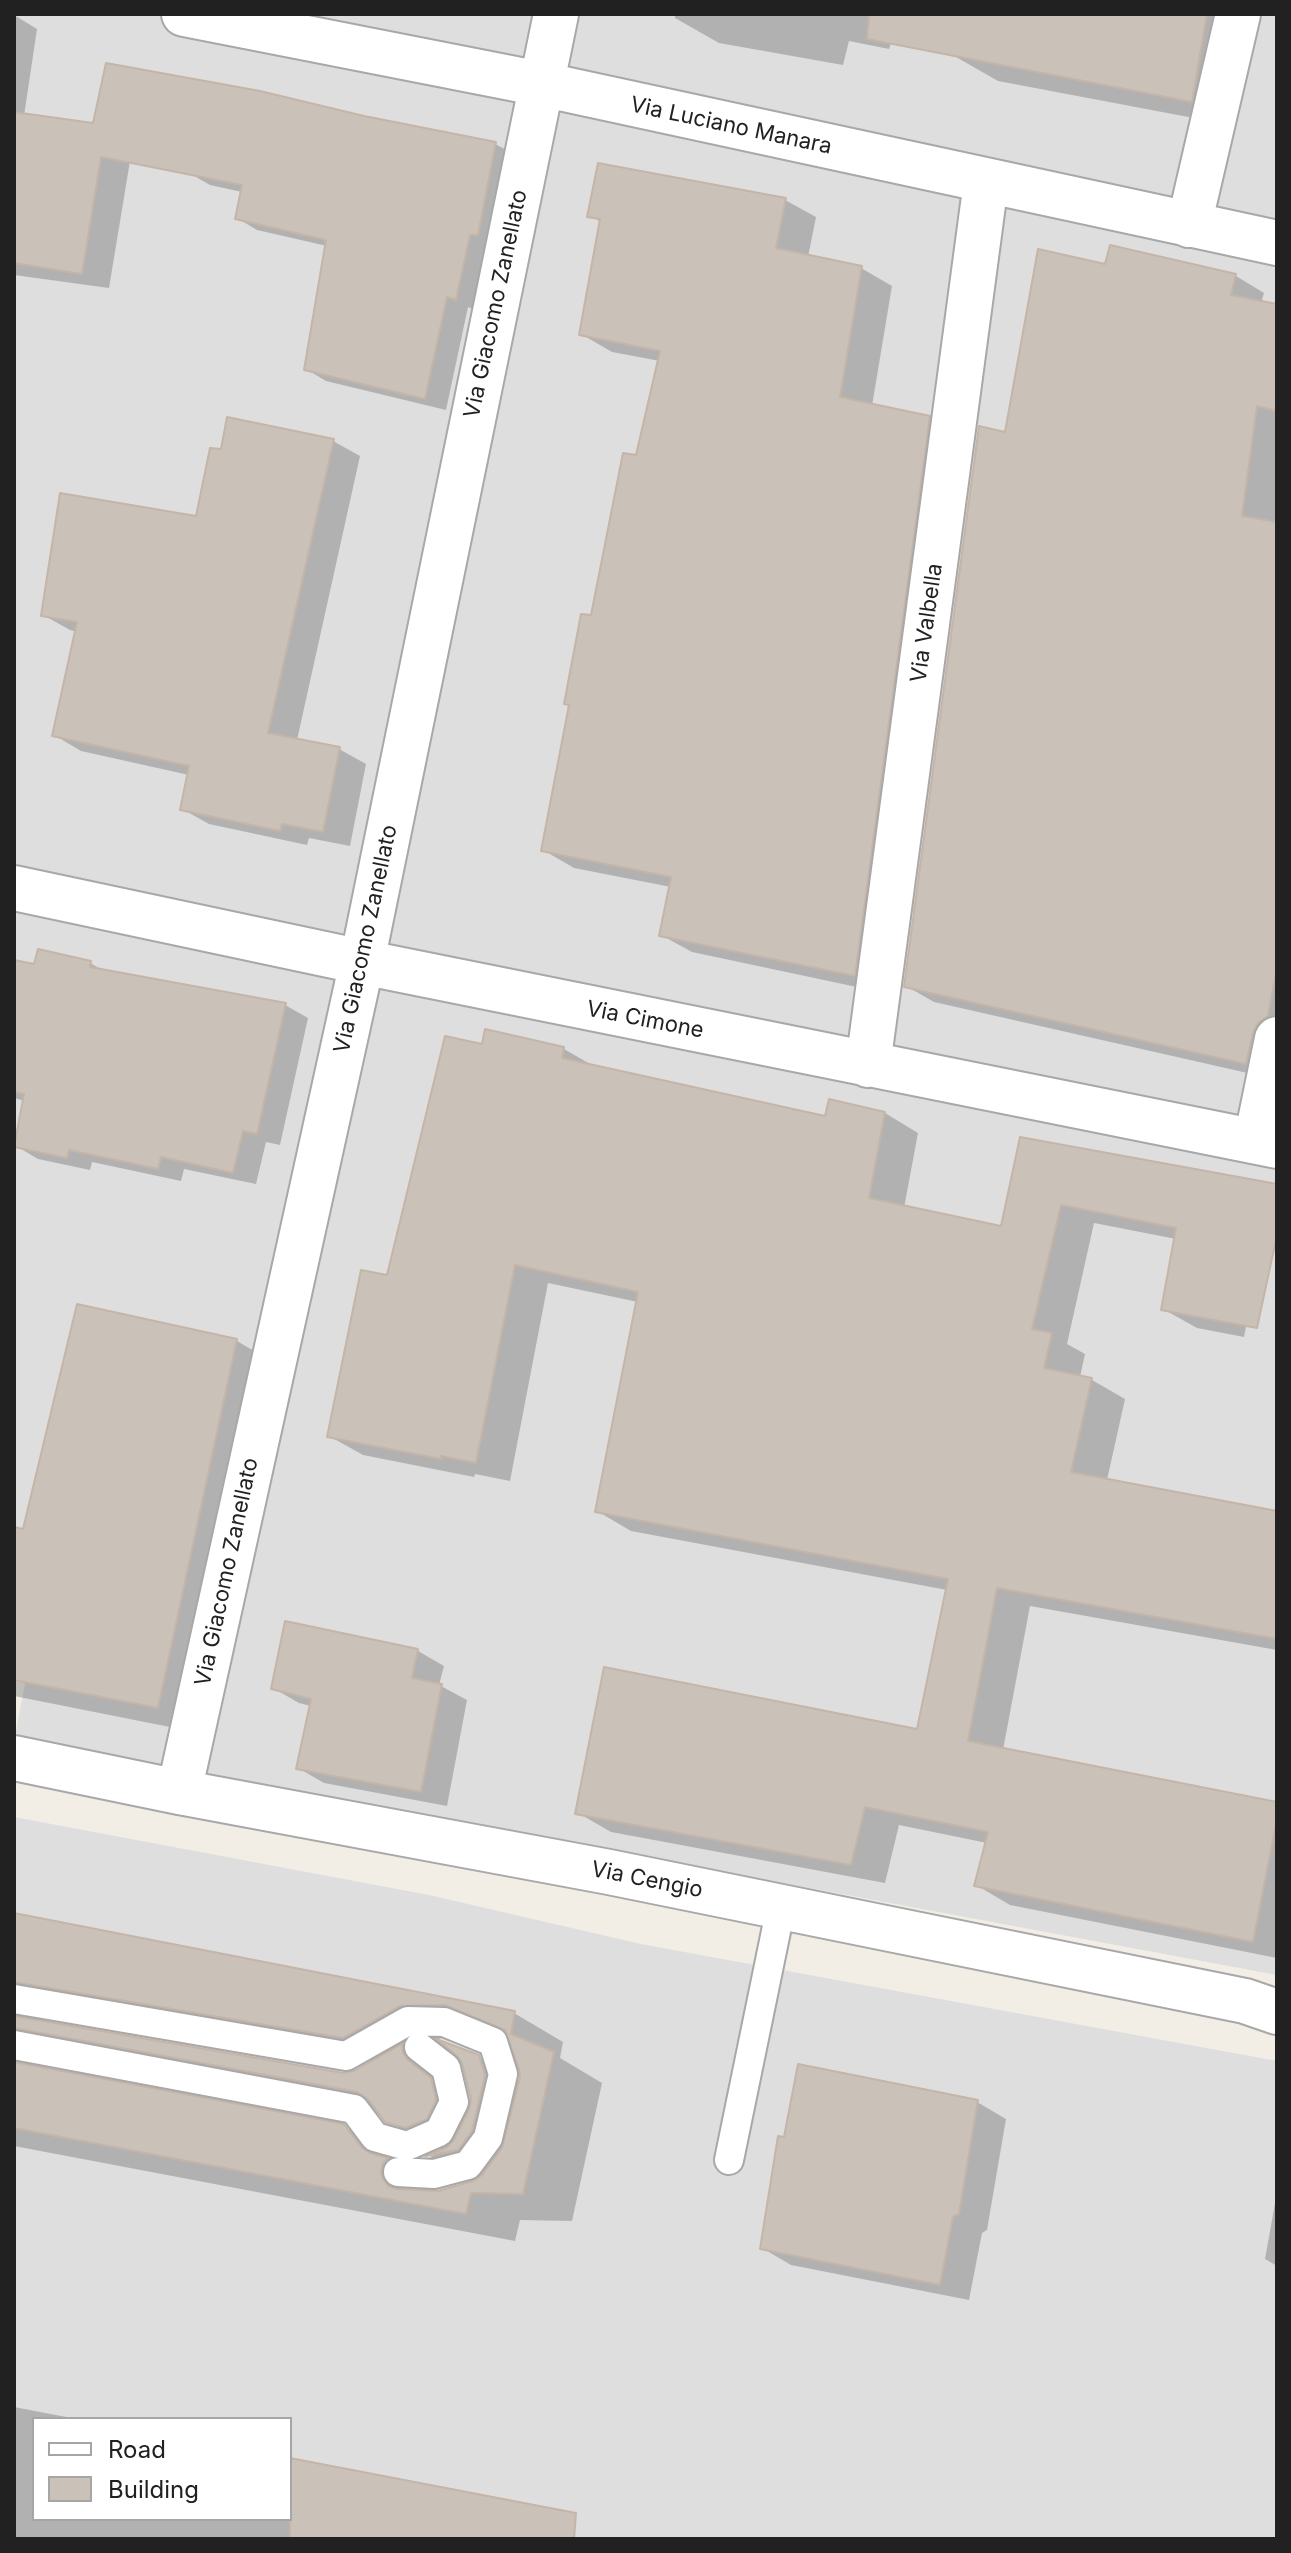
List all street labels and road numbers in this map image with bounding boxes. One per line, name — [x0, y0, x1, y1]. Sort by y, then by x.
street label: Via Luciano Manara — [628, 92, 834, 160]
street label: Via Giacomo Zanellato — [459, 187, 533, 421]
street label: Via Valbella — [906, 562, 948, 684]
street label: Via Giacomo Zanellato — [329, 822, 403, 1056]
street label: Via Cimone — [584, 996, 706, 1044]
street label: Via Giacomo Zanellato — [190, 1455, 264, 1689]
street label: Via Cengio — [589, 1856, 705, 1904]

